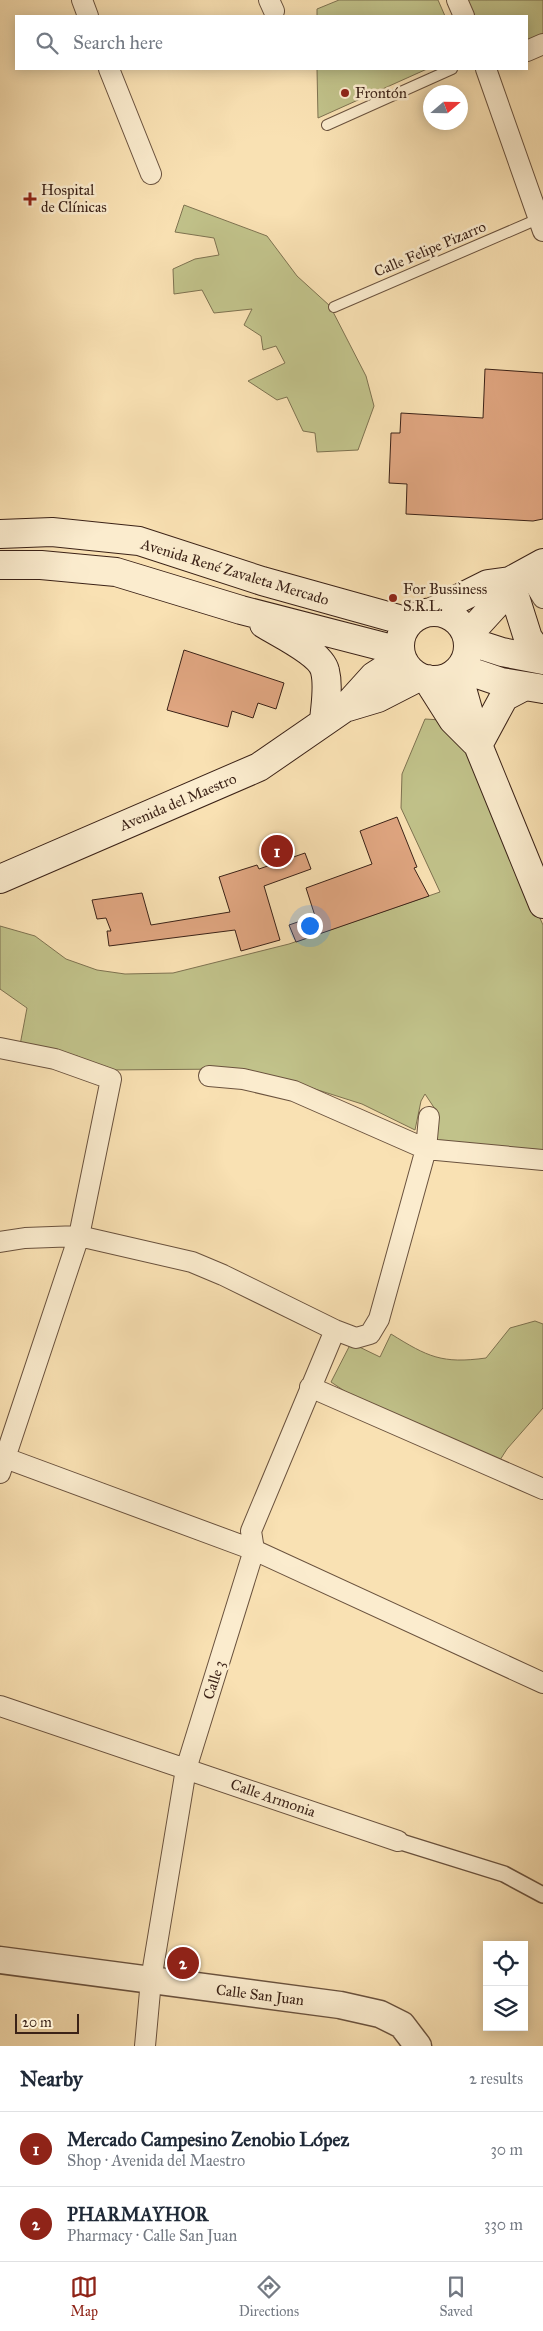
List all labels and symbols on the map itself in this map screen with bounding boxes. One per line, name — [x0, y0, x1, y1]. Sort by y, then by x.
place label: Frontón — [355, 84, 407, 102]
north arrow — [423, 85, 468, 130]
marker: Frontón — [339, 87, 351, 99]
place label: Hospital de Clínicas — [41, 181, 107, 216]
marker: Hospital de Clínicas — [23, 192, 37, 206]
street label: Calle Felipe Pizarro — [371, 217, 489, 281]
street label: Avenida René Zavaleta Mercado — [138, 535, 331, 609]
place label: For Bussiness S.R.L. — [403, 580, 487, 615]
marker: For Bussiness S.R.L. — [387, 592, 399, 604]
street label: Avenida del Maestro — [116, 769, 239, 835]
pin: 1 — [261, 832, 293, 870]
your location — [297, 913, 323, 939]
street label: Calle 3 — [199, 1658, 229, 1702]
street label: Calle Armonia — [228, 1775, 318, 1821]
pin: 2 — [167, 1944, 199, 1982]
street label: Calle San Juan — [215, 1981, 305, 2010]
scale bar — [15, 2011, 79, 2034]

